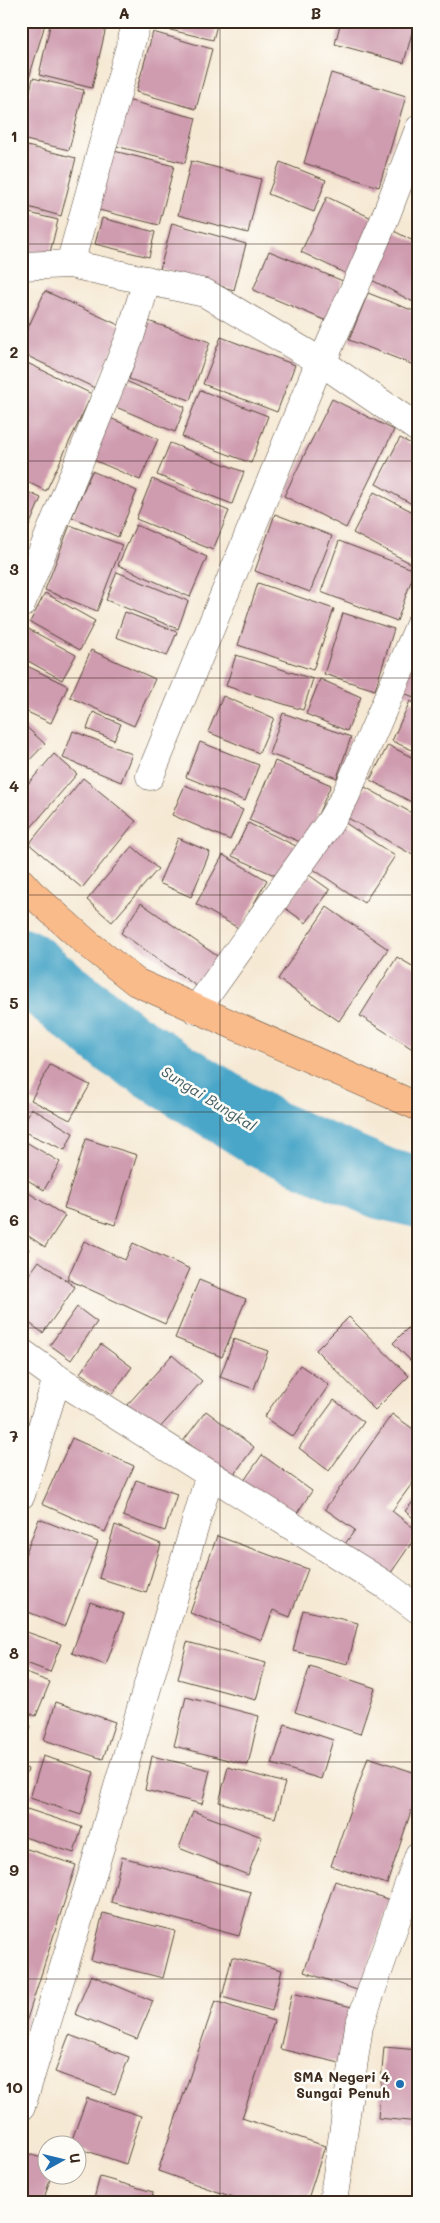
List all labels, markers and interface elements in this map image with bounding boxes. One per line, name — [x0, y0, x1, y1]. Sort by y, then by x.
text: A — [118, 2, 130, 23]
text: B — [311, 2, 321, 23]
text: 1 — [10, 125, 18, 146]
text: 2 — [10, 341, 19, 362]
text: 3 — [9, 558, 19, 579]
text: 4 — [9, 775, 19, 796]
text: 5 — [9, 992, 19, 1013]
water label: Sungai Bungkal — [158, 1061, 260, 1135]
text: 6 — [9, 1209, 19, 1230]
text: 7 — [10, 1425, 19, 1446]
text: 8 — [9, 1642, 19, 1663]
text: 9 — [9, 1859, 19, 1880]
place label: SMA Negeri 4 Sungai Penuh — [294, 2067, 390, 2102]
text: 10 — [5, 2076, 23, 2097]
marker: SMA Negeri 4 Sungai Penuh — [394, 2078, 406, 2090]
north arrow — [38, 2136, 88, 2186]
text: U — [65, 2152, 85, 2164]

